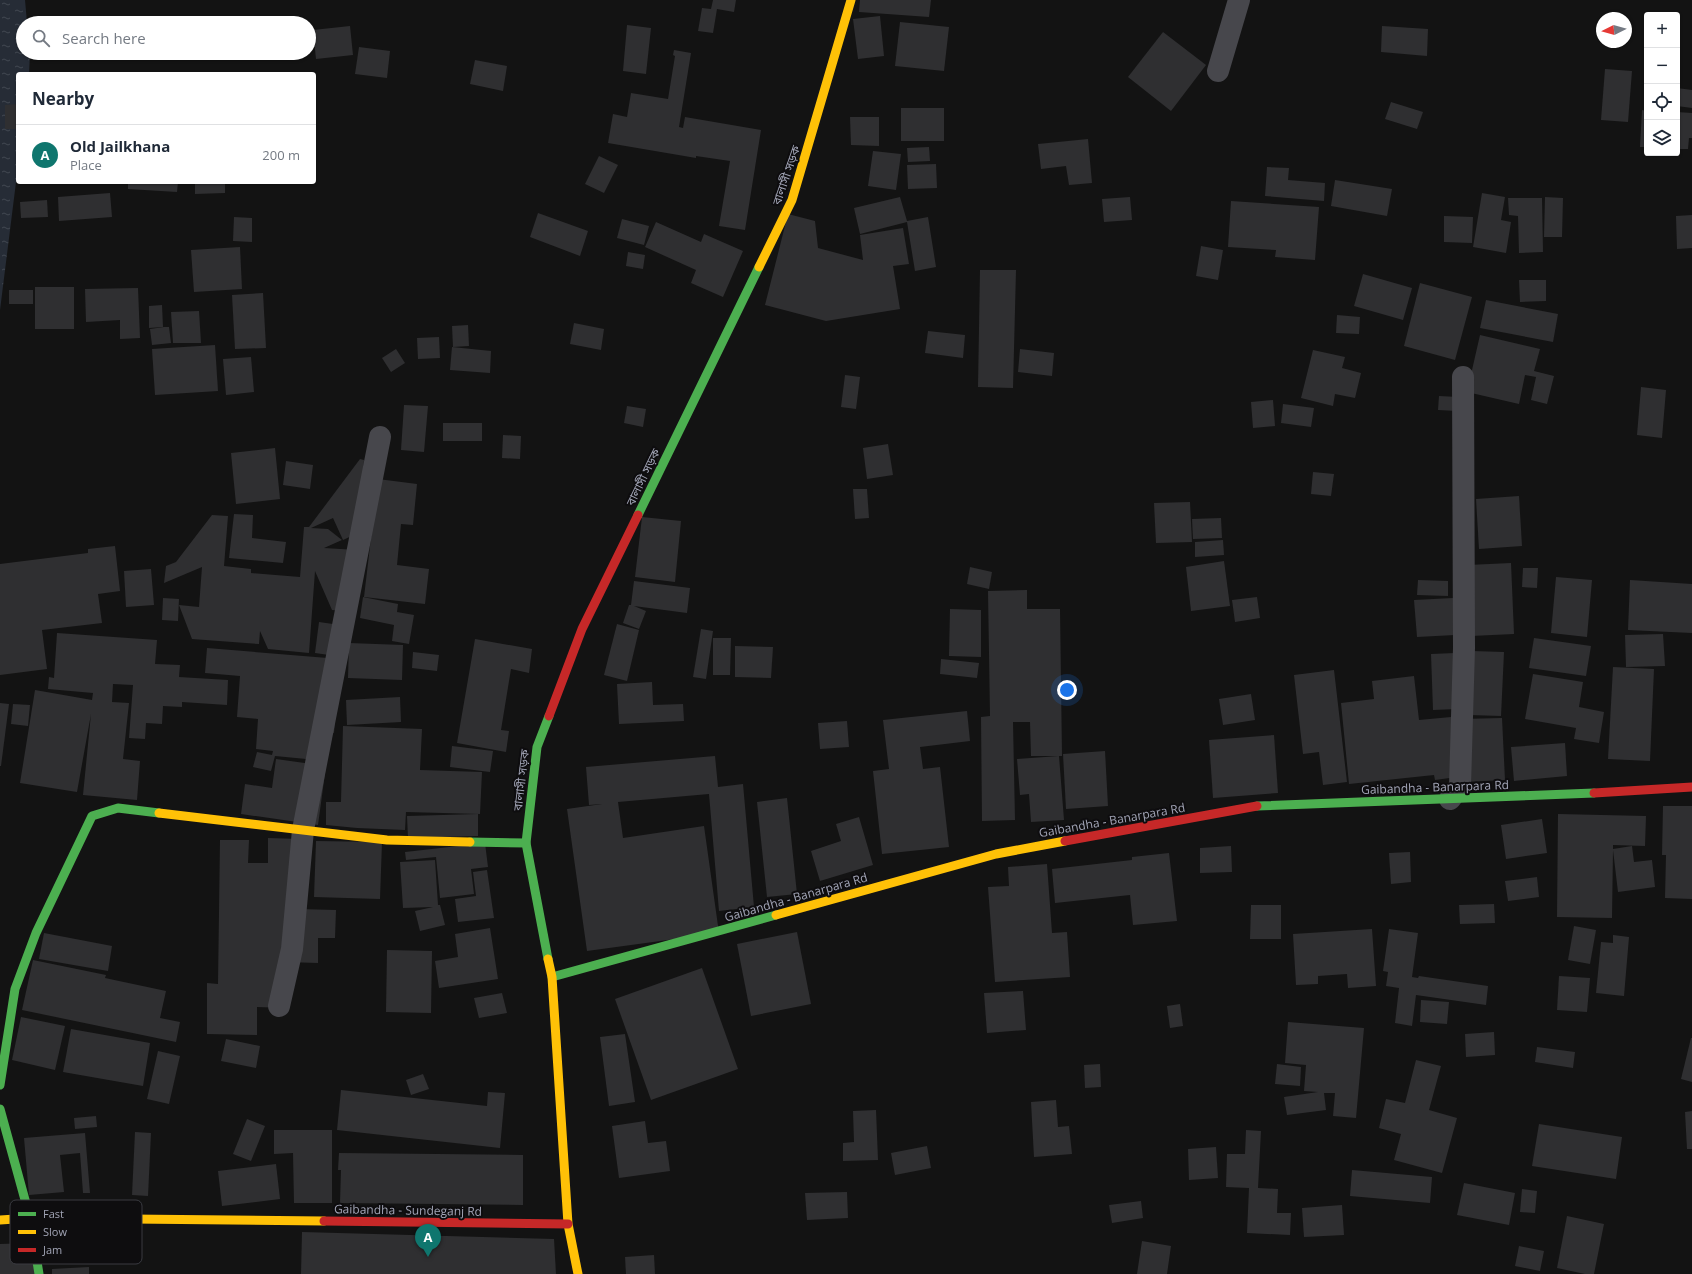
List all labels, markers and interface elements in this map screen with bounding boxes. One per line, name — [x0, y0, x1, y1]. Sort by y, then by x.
north arrow — [1596, 12, 1632, 48]
map controls — [1644, 12, 1680, 156]
button: + — [1644, 12, 1680, 48]
search box — [16, 16, 316, 60]
icon: search — [30, 27, 52, 49]
text: Search here — [62, 28, 146, 48]
button: − — [1644, 48, 1680, 84]
button: locate — [1644, 84, 1680, 120]
text: Nearby — [32, 87, 94, 110]
button: layers — [1644, 120, 1680, 156]
text: Old Jailkhana — [70, 136, 170, 156]
street label: বালাসী সড়ক — [768, 143, 804, 208]
text: A — [41, 146, 49, 164]
text: 200 m — [262, 146, 300, 164]
text: Place — [70, 156, 102, 174]
street label: বালাসী সড়ক — [621, 445, 664, 509]
your location — [1057, 680, 1077, 700]
street label: বালাসী সড়ক — [509, 748, 533, 813]
street label: Gaibandha - Banarpara Rd — [1361, 776, 1509, 798]
street label: Gaibandha - Banarpara Rd — [1038, 799, 1186, 841]
street label: Gaibandha - Banarpara Rd — [722, 868, 870, 926]
legend — [10, 1200, 142, 1264]
street label: Gaibandha - Sundeganj Rd — [334, 1200, 482, 1220]
text: Fast — [43, 1206, 64, 1221]
text: Slow — [43, 1224, 67, 1239]
pin: A — [415, 1224, 441, 1257]
text: Jam — [42, 1242, 62, 1257]

